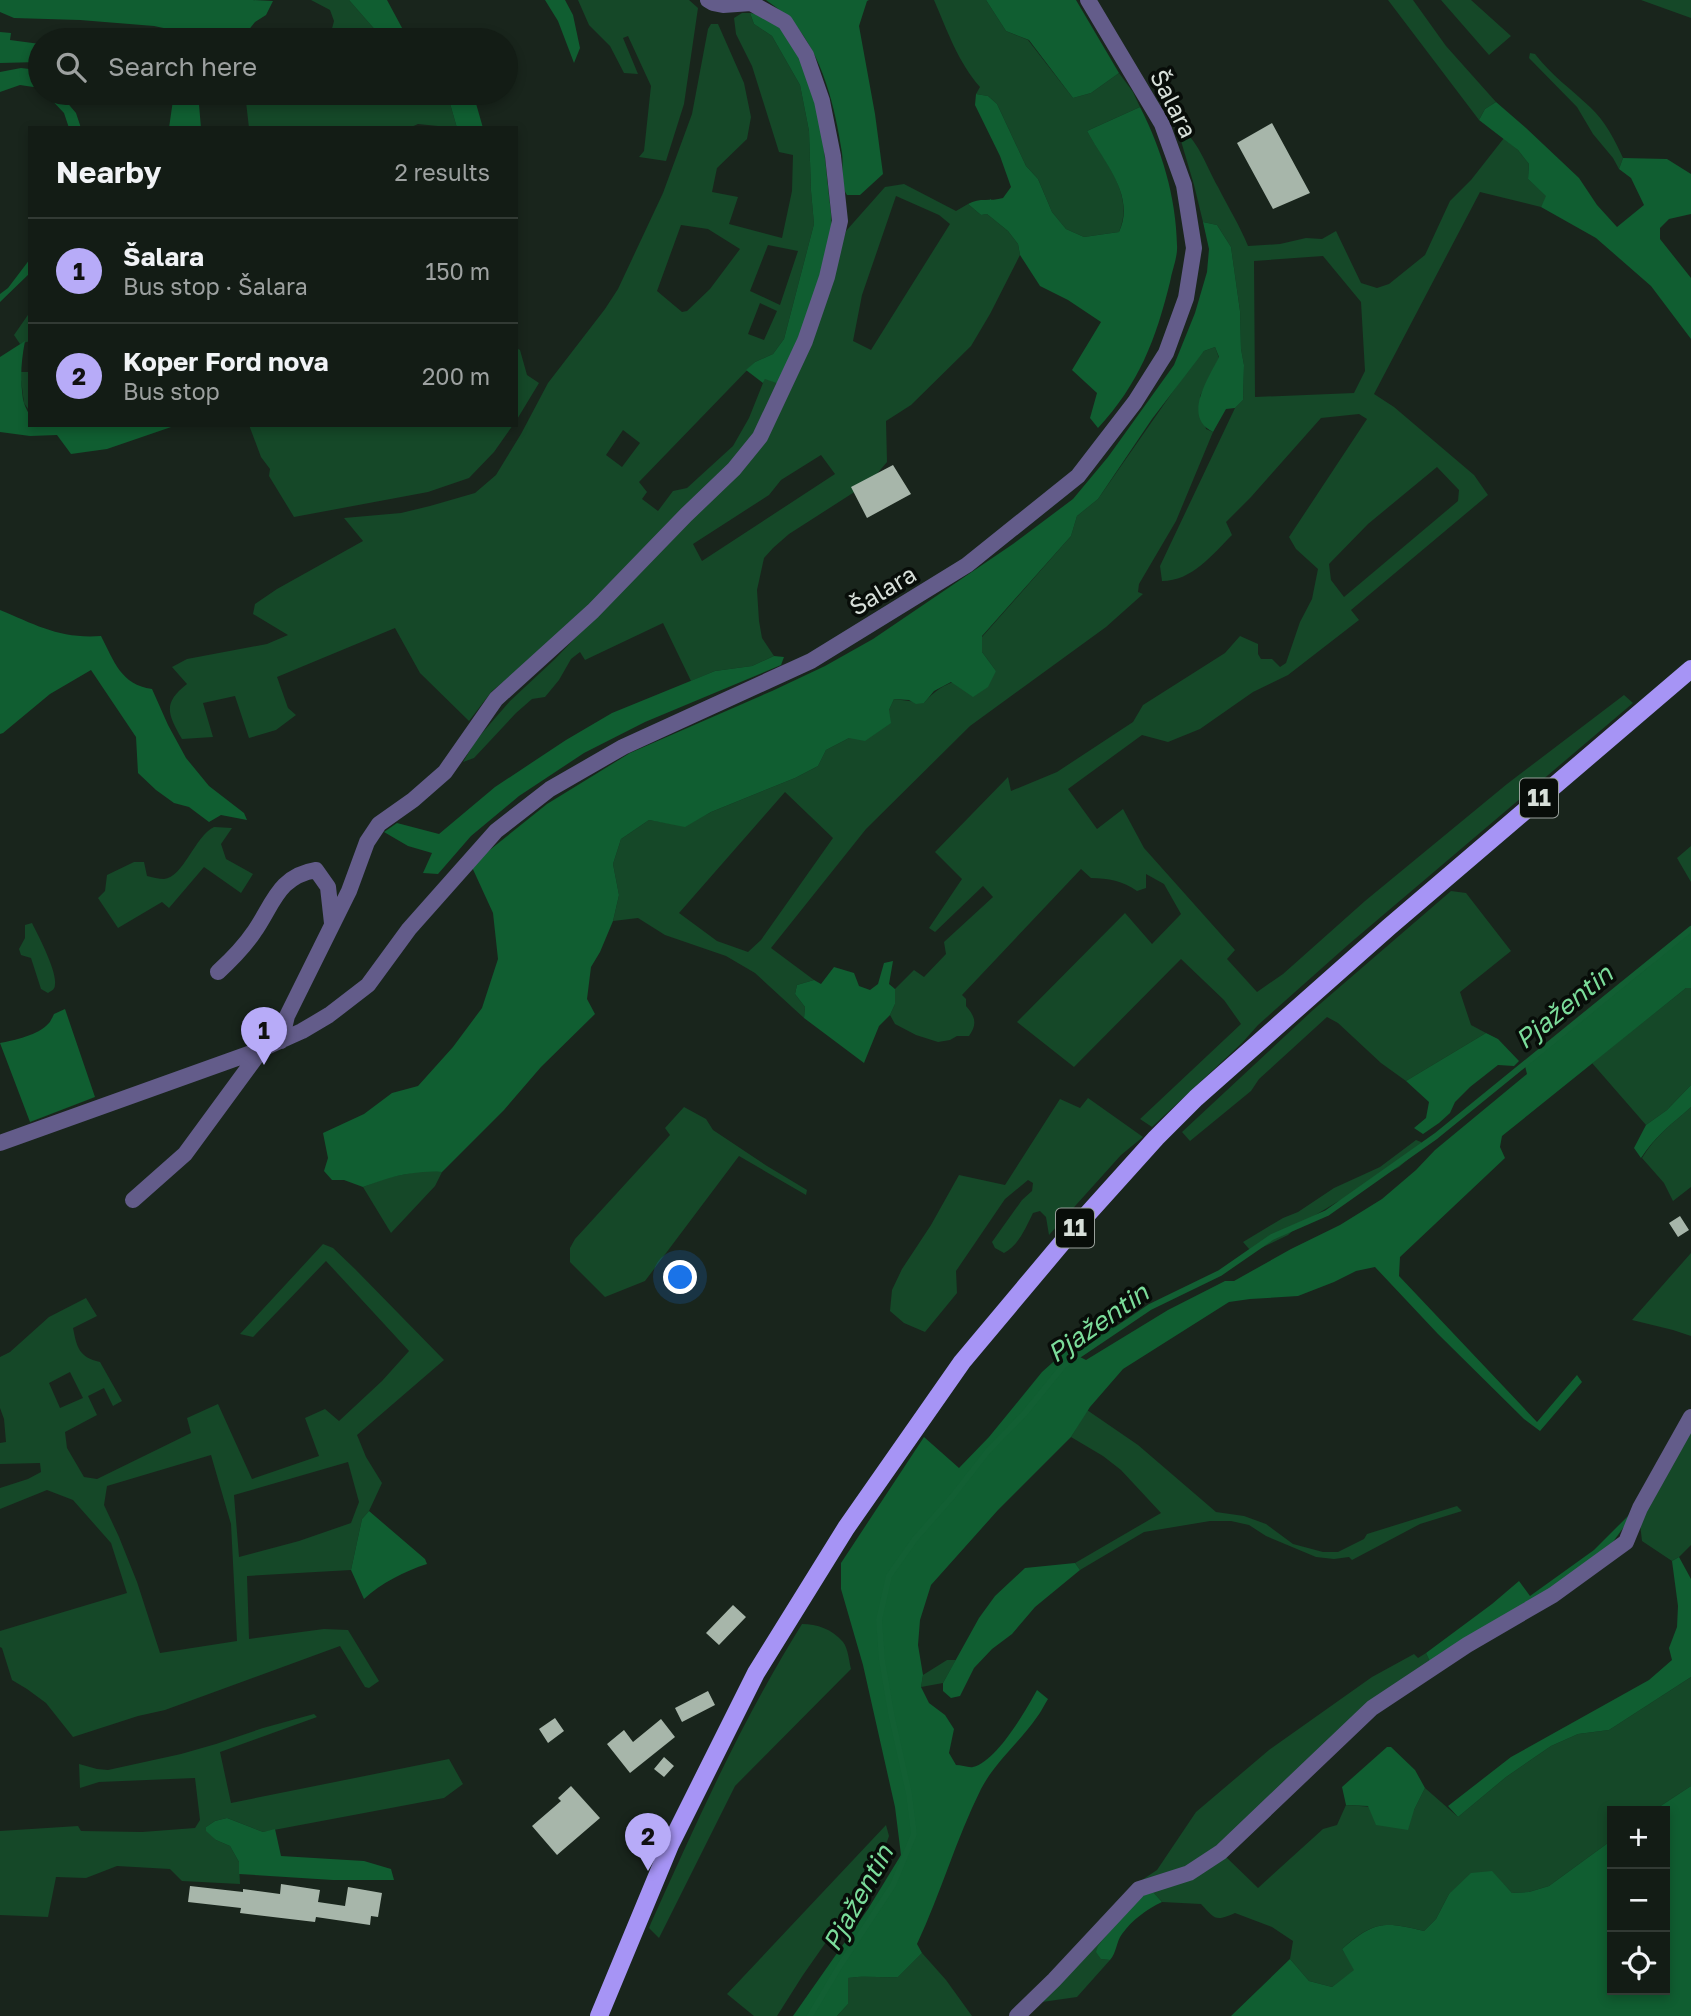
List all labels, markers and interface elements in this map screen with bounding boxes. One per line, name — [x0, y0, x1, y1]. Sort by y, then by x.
search box — [28, 28, 518, 105]
icon: search — [52, 48, 90, 86]
text: Search here — [108, 51, 257, 82]
street label: Šalara — [1145, 64, 1204, 142]
text: Nearby — [56, 154, 161, 190]
text: 2 results — [394, 158, 490, 186]
text: Šalara — [123, 241, 204, 272]
text: 1 — [73, 257, 85, 285]
text: 150 m — [425, 257, 490, 285]
text: Bus stop · Šalara — [123, 272, 308, 300]
text: Koper Ford nova — [123, 346, 329, 377]
text: 2 — [72, 362, 86, 390]
text: 200 m — [422, 362, 490, 390]
text: Bus stop — [123, 377, 220, 405]
street label: Šalara — [844, 559, 921, 621]
road number: 11 — [1520, 778, 1558, 818]
water label: Pjažentin — [1509, 957, 1619, 1055]
pin: 1 — [241, 1007, 287, 1065]
road number: 11 — [1056, 1208, 1094, 1247]
your location — [663, 1260, 697, 1294]
water label: Pjažentin — [1041, 1276, 1155, 1369]
map controls — [1607, 1806, 1670, 1995]
button: + — [1607, 1806, 1670, 1869]
pin: 2 — [625, 1813, 671, 1871]
water label: Pjažentin — [816, 1839, 900, 1956]
button: − — [1607, 1869, 1670, 1932]
button: locate — [1607, 1932, 1670, 1995]

